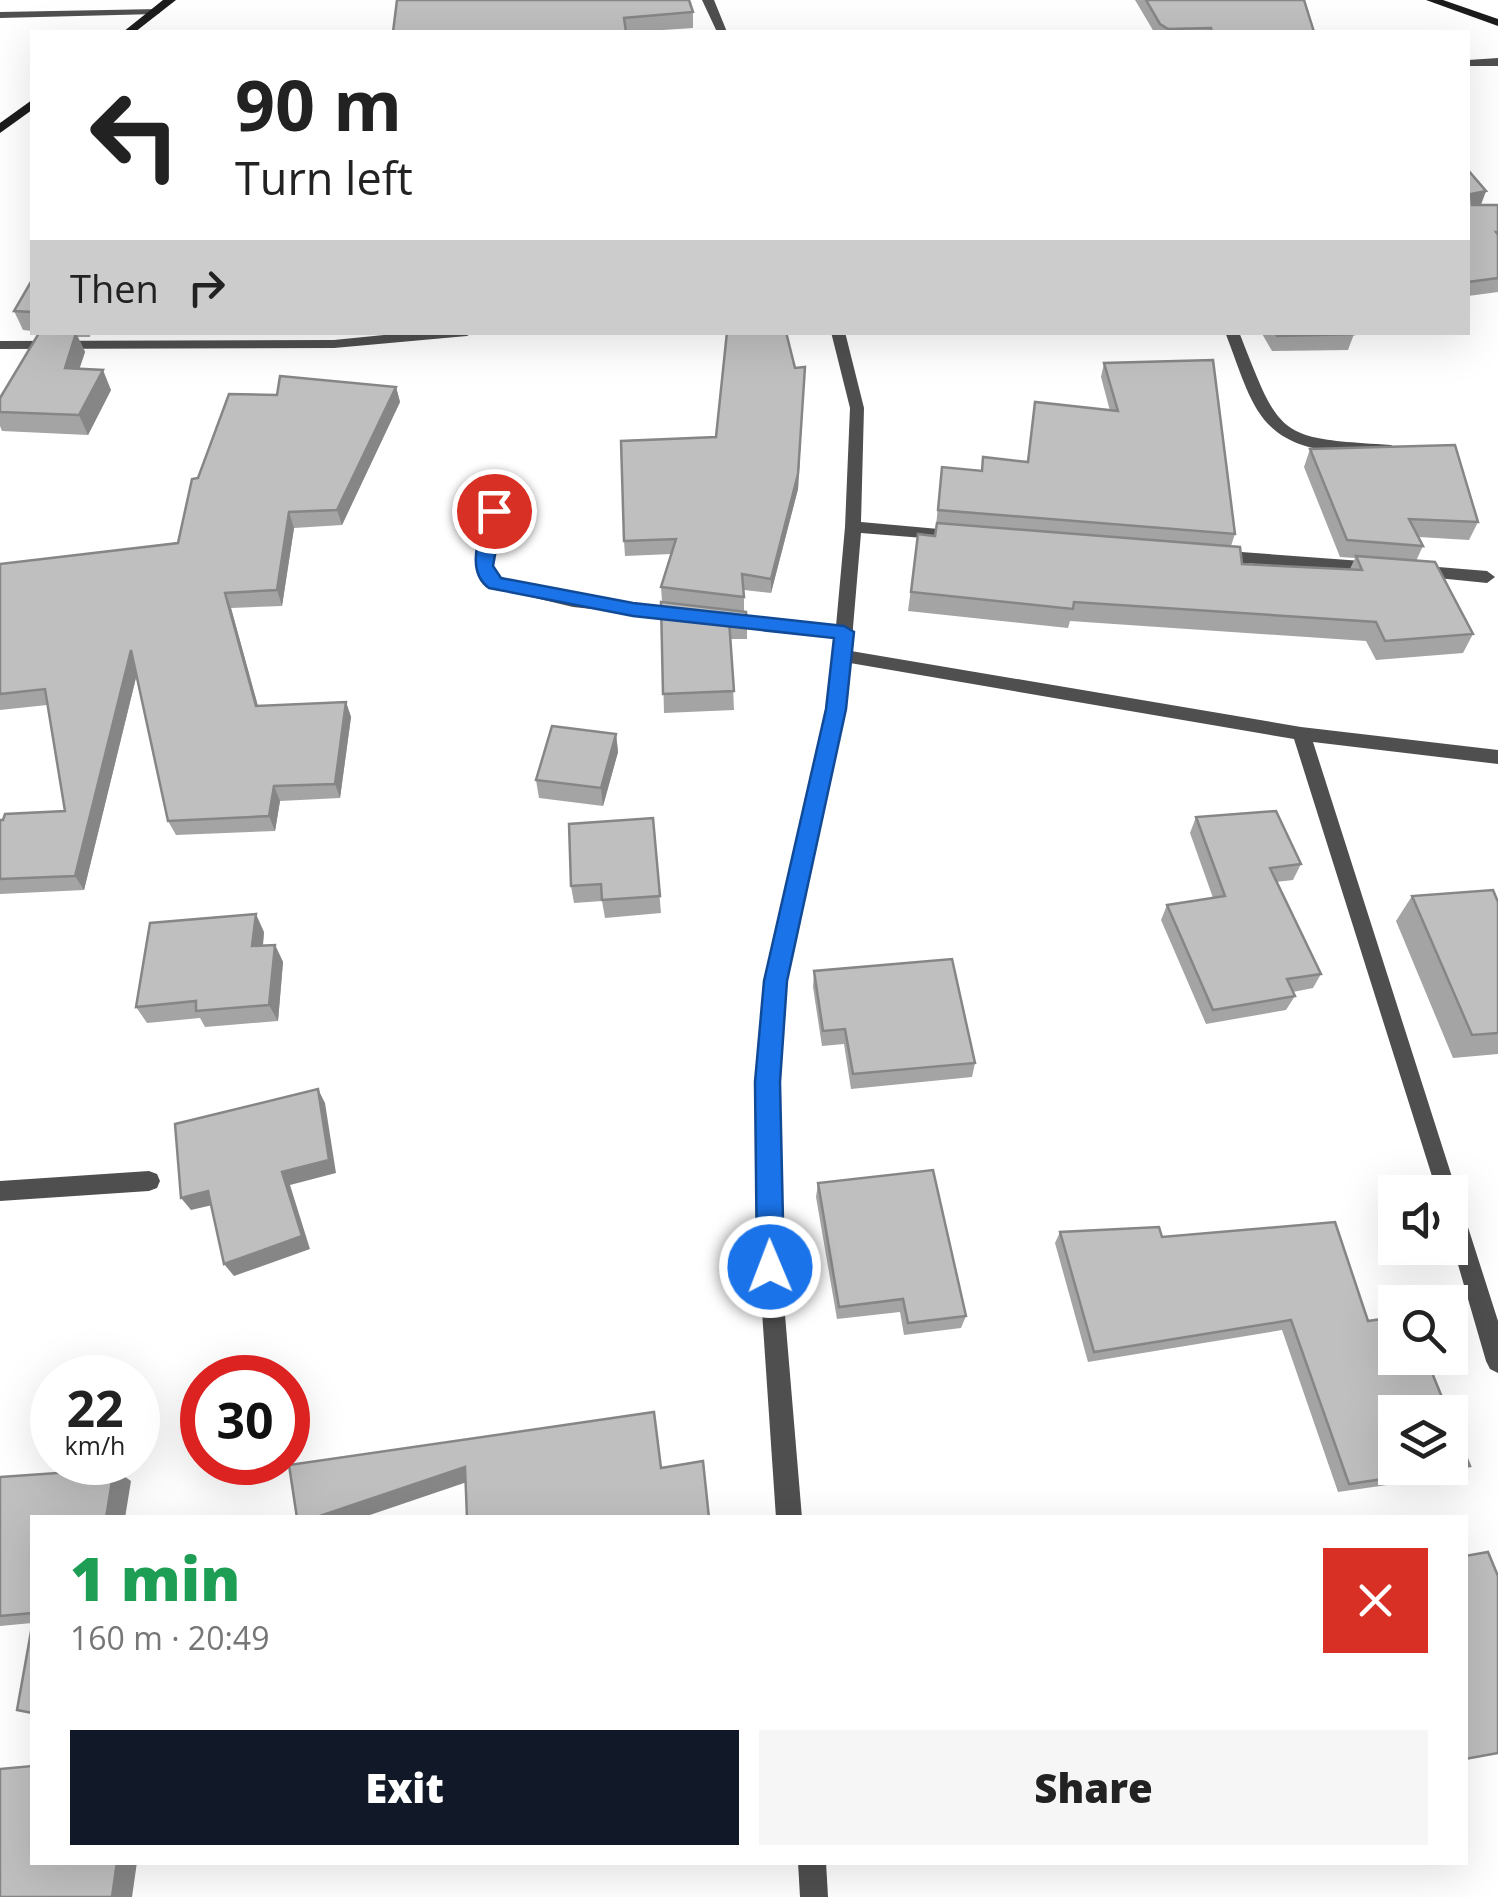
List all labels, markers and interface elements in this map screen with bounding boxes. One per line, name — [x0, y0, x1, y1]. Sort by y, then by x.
text: 90 m — [235, 56, 402, 152]
icon: left — [70, 70, 200, 200]
text: Turn left — [235, 147, 413, 208]
icon: right — [179, 260, 234, 315]
text: Then — [70, 262, 159, 314]
pin — [452, 469, 537, 554]
icon: arrive — [467, 484, 522, 539]
map controls — [1378, 1175, 1468, 1485]
button: sound — [1378, 1175, 1468, 1265]
position arrow — [718, 1215, 822, 1319]
button: search — [1378, 1285, 1468, 1375]
speed limit sign: 30 — [180, 1355, 310, 1485]
text: 22 — [66, 1374, 124, 1442]
button: layers — [1378, 1395, 1468, 1485]
text: km/h — [65, 1428, 125, 1462]
text: 1 min — [70, 1537, 240, 1619]
button: close — [1323, 1548, 1428, 1653]
text: 160 m · 20:49 — [70, 1616, 269, 1659]
button: Exit — [70, 1730, 739, 1845]
button: Share — [759, 1730, 1428, 1845]

